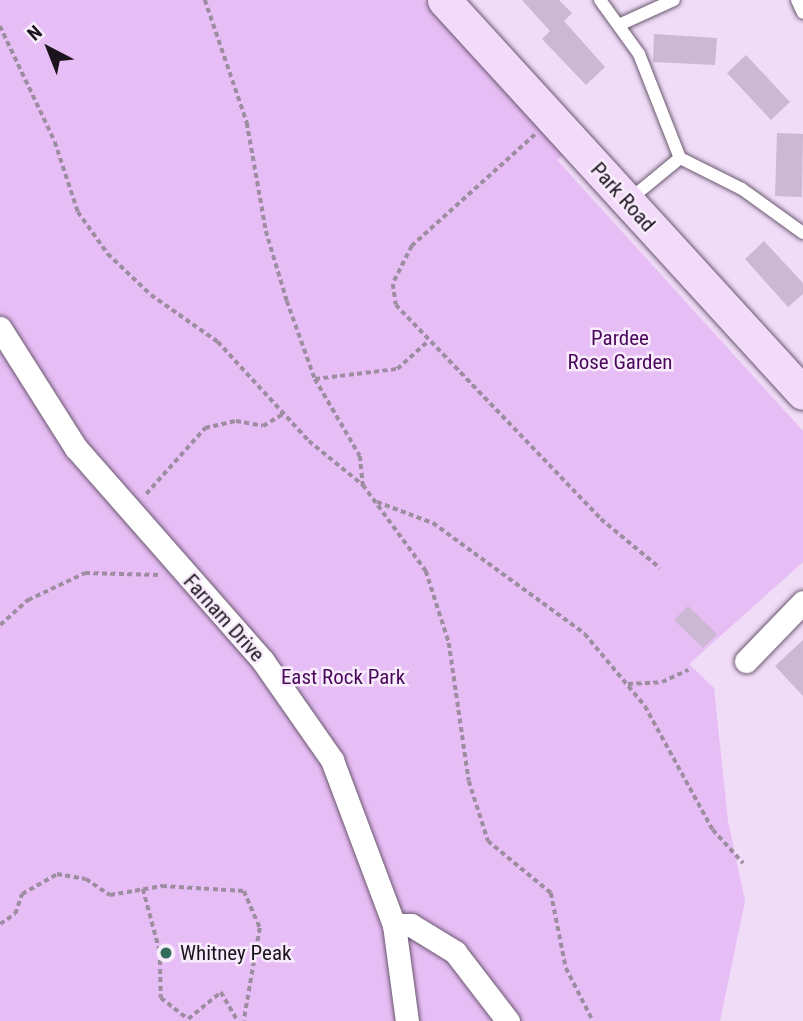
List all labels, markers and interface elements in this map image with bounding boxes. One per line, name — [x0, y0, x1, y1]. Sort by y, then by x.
north arrow — [14, 14, 84, 84]
text: N — [23, 21, 47, 45]
street label: Park Road — [585, 157, 661, 237]
park label: Pardee Rose Garden — [567, 325, 673, 375]
street label: Farnam Drive — [178, 569, 270, 667]
park label: East Rock Park — [281, 664, 405, 690]
place label: Whitney Peak — [180, 940, 291, 966]
marker: Whitney Peak — [158, 945, 174, 961]

